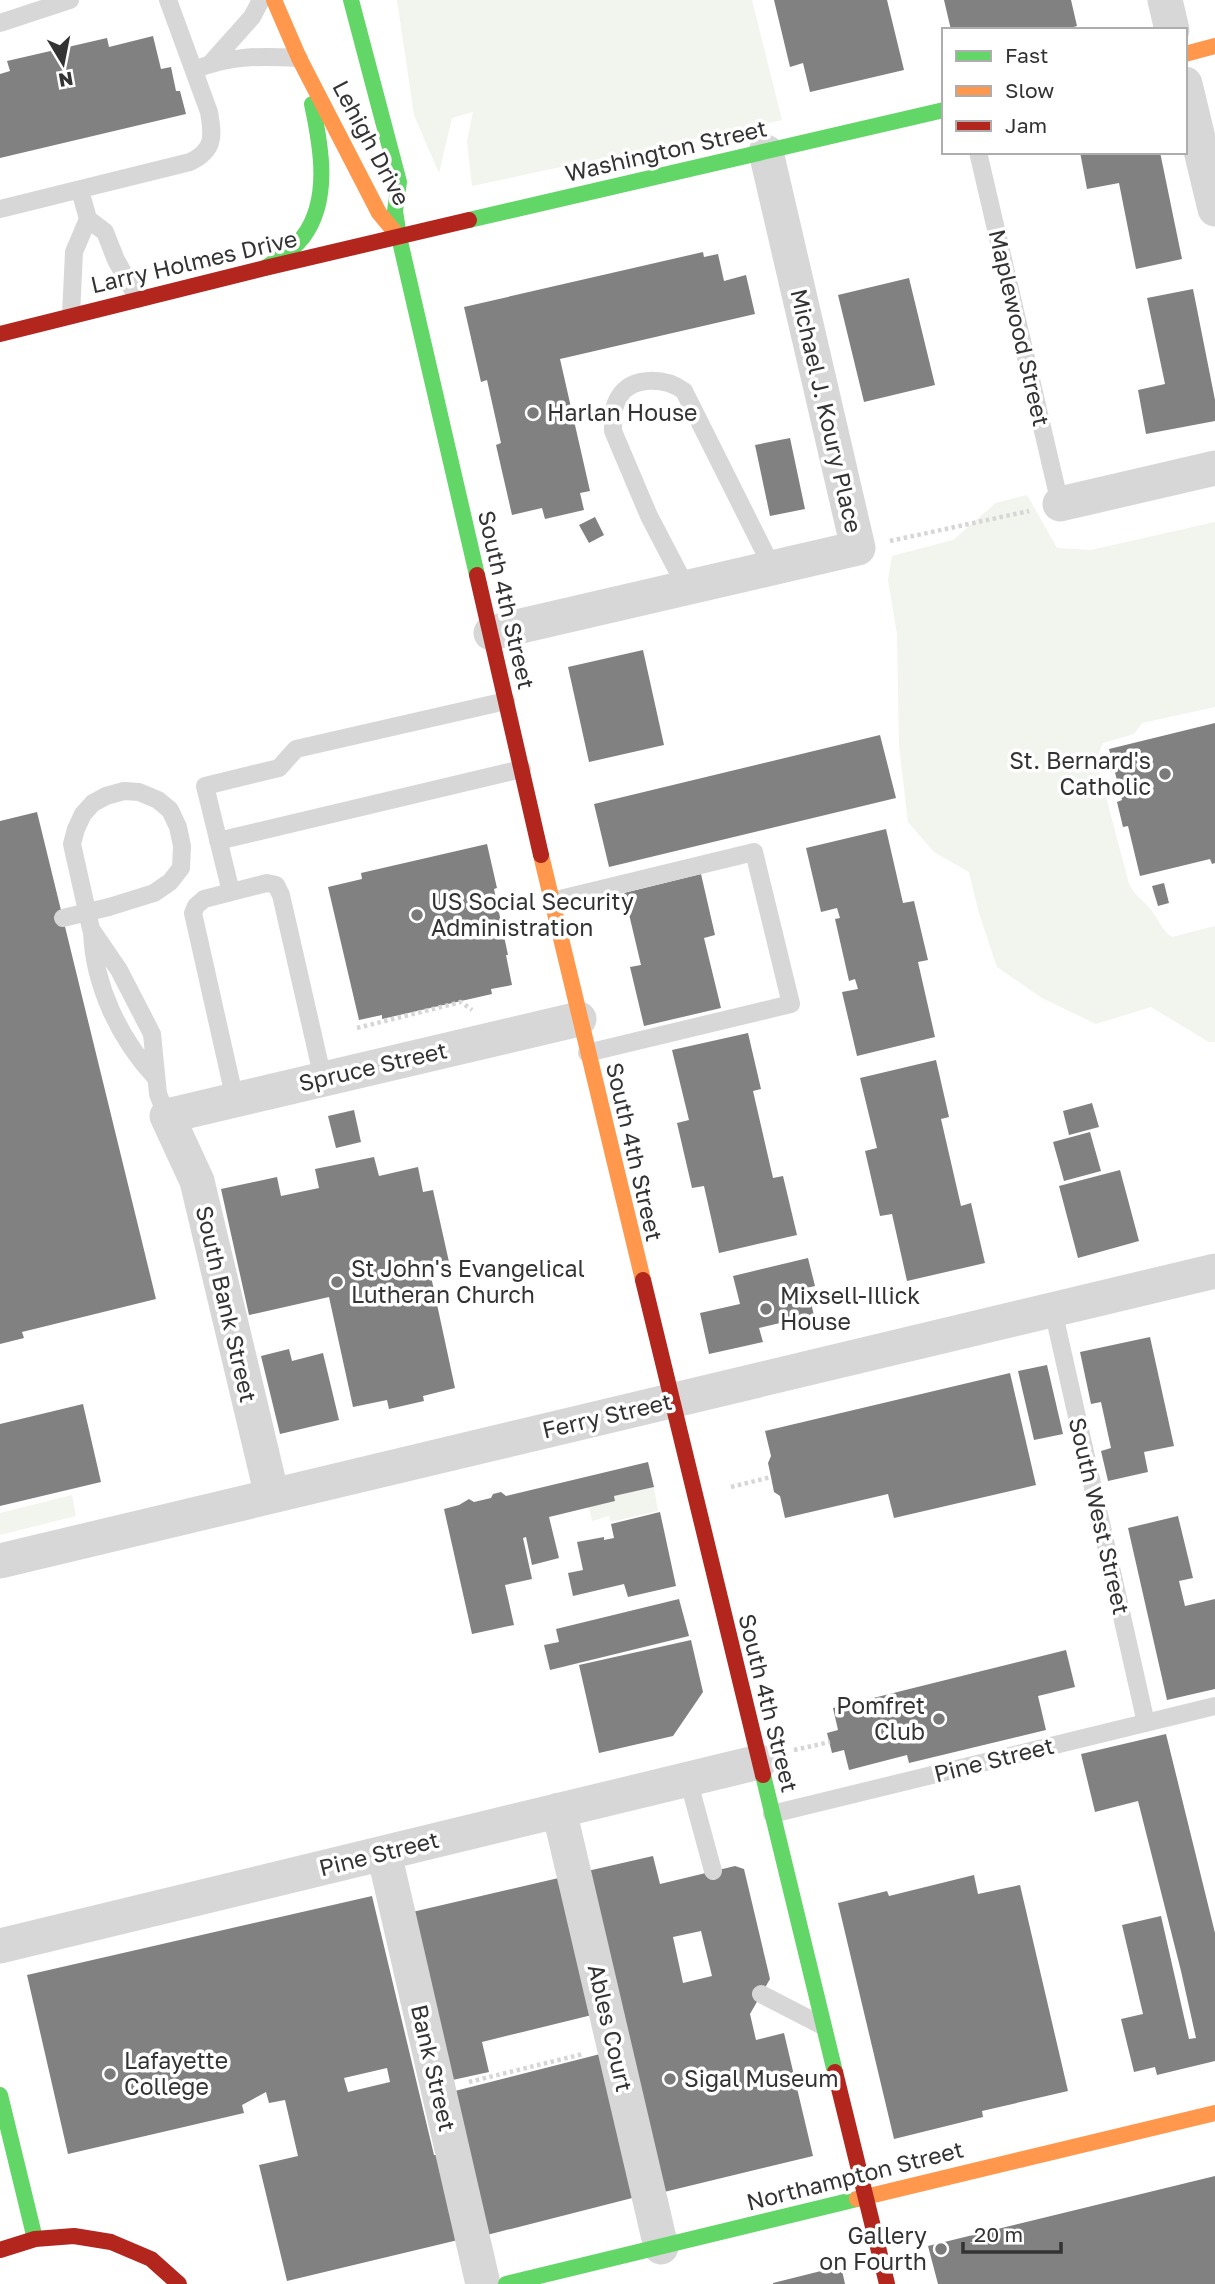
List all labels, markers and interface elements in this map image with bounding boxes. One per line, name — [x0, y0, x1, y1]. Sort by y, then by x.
north arrow — [28, 28, 98, 98]
legend — [942, 28, 1187, 154]
text: Fast — [1005, 42, 1048, 68]
text: N — [57, 68, 75, 93]
street label: Lehigh Drive — [327, 75, 417, 210]
text: Slow — [1005, 77, 1054, 103]
text: Jam — [1005, 112, 1047, 138]
street label: Washington Street — [562, 113, 769, 187]
street label: Larry Holmes Drive — [88, 224, 300, 298]
street label: Maplewood Street — [984, 227, 1056, 429]
street label: Michael J. Koury Place — [785, 286, 869, 535]
place label: Harlan House — [547, 398, 697, 426]
marker: Harlan House — [525, 405, 541, 421]
street label: South 4th Street — [473, 508, 541, 692]
place label: St. Bernard's Catholic — [1009, 746, 1151, 800]
marker: St. Bernard's Catholic — [1157, 766, 1173, 782]
place label: US Social Security Administration — [431, 887, 634, 941]
marker: US Social Security Administration — [409, 907, 425, 923]
street label: Spruce Street — [296, 1035, 450, 1097]
street label: South 4th Street — [601, 1060, 669, 1244]
street label: South Bank Street — [191, 1203, 263, 1405]
place label: St John's Evangelical Lutheran Church — [351, 1254, 585, 1308]
marker: St John's Evangelical Lutheran Church — [329, 1274, 345, 1290]
place label: Mixsell-Illick House — [780, 1281, 920, 1335]
marker: Mixsell-Illick House — [758, 1301, 774, 1317]
street label: Ferry Street — [539, 1387, 674, 1444]
street label: South West Street — [1064, 1415, 1136, 1617]
street label: South 4th Street — [733, 1611, 805, 1795]
place label: Pomfret Club — [836, 1691, 925, 1745]
marker: Pomfret Club — [931, 1711, 947, 1727]
street label: Pine Street — [931, 1731, 1057, 1787]
street label: Pine Street — [316, 1825, 442, 1881]
street label: Ables Court — [583, 1961, 639, 2094]
street label: Bank Street — [406, 2002, 462, 2134]
place label: Lafayette College — [124, 2046, 228, 2100]
place label: Sigal Museum — [684, 2064, 839, 2092]
marker: Lafayette College — [102, 2066, 118, 2082]
marker: Sigal Museum — [662, 2071, 678, 2087]
street label: Northampton Street — [743, 2135, 966, 2216]
scale bar — [963, 2210, 1061, 2254]
place label: Gallery on Fourth — [819, 2221, 927, 2275]
text: 20 m — [974, 2221, 1023, 2247]
marker: Gallery on Fourth — [933, 2241, 949, 2257]

